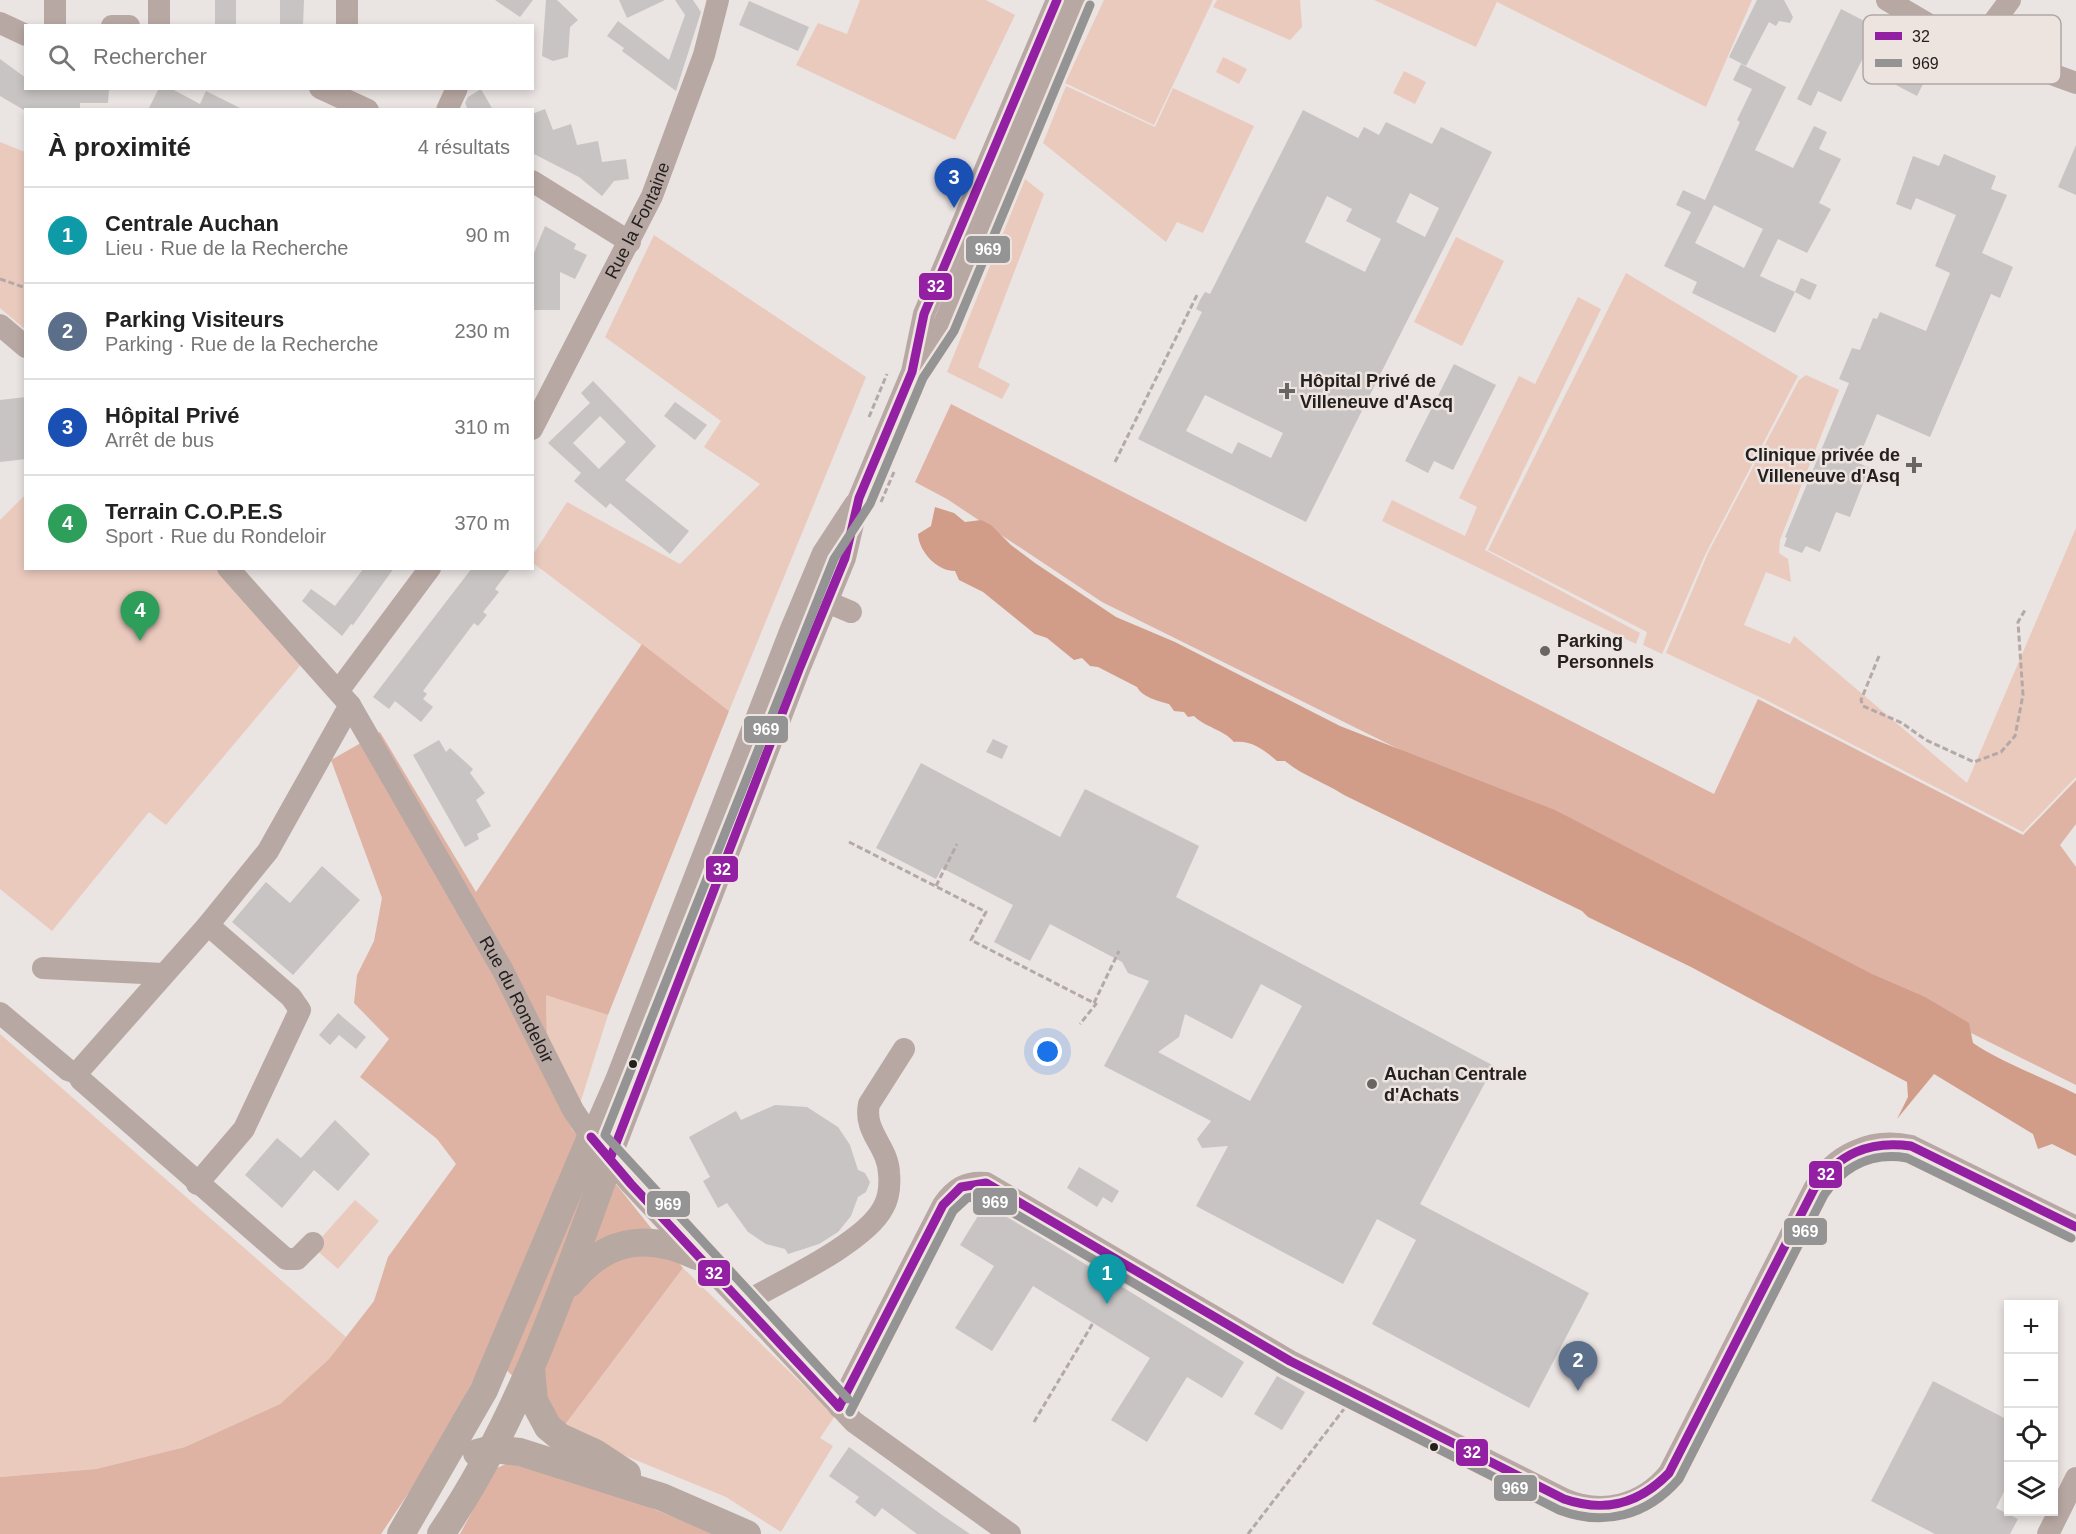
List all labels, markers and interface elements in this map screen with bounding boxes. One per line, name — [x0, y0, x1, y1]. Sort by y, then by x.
legend — [1863, 15, 2061, 84]
search box — [24, 24, 534, 90]
text: 32 — [1912, 28, 1930, 45]
icon: search — [45, 41, 78, 74]
text: Rechercher — [93, 44, 207, 69]
text: 969 — [1912, 55, 1939, 72]
text: À proximité — [48, 132, 191, 162]
text: 4 résultats — [418, 136, 510, 158]
pin: 3 — [934, 158, 974, 208]
street label: Rue la Fontaine — [601, 159, 674, 282]
text: Centrale Auchan — [105, 211, 279, 236]
text: 1 — [62, 224, 73, 246]
text: 90 m — [466, 224, 510, 246]
line badge: 969 — [965, 235, 1011, 264]
text: Lieu · Rue de la Recherche — [105, 237, 348, 259]
text: 969 — [975, 241, 1001, 258]
line badge: 32 — [918, 272, 953, 301]
text: 32 — [927, 278, 945, 295]
text: Parking Visiteurs — [105, 307, 284, 332]
text: 2 — [62, 320, 73, 342]
text: 230 m — [454, 320, 510, 342]
text: Parking · Rue de la Recherche — [105, 333, 378, 355]
place label: Hôpital Privé de Villeneuve d'Ascq — [1300, 371, 1453, 412]
marker: Hôpital Privé de Villeneuve d'Ascq — [1278, 382, 1296, 400]
text: Hôpital Privé — [105, 403, 239, 428]
text: 3 — [62, 416, 73, 438]
text: 310 m — [454, 416, 510, 438]
text: Arrêt de bus — [105, 429, 214, 451]
place label: Clinique privée de Villeneuve d'Asq — [1745, 445, 1900, 486]
marker: Clinique privée de Villeneuve d'Asq — [1905, 456, 1923, 474]
text: Terrain C.O.P.E.S — [105, 499, 283, 524]
text: 4 — [62, 512, 73, 534]
text: 370 m — [454, 512, 510, 534]
text: Sport · Rue du Rondeloir — [105, 525, 326, 547]
pin: 4 — [120, 592, 160, 641]
place label: Parking Personnels — [1557, 631, 1654, 672]
marker: Parking Personnels — [1538, 644, 1552, 658]
line badge: 969 — [743, 715, 789, 744]
text: 969 — [753, 721, 779, 738]
line badge: 32 — [705, 855, 739, 883]
text: 32 — [713, 861, 731, 878]
street label: Rue du Rondeloir — [475, 933, 558, 1066]
your location — [1033, 1037, 1062, 1066]
unlabelled marker — [627, 1058, 639, 1070]
place label: Auchan Centrale d'Achats — [1384, 1064, 1527, 1105]
marker: Auchan Centrale d'Achats — [1365, 1077, 1379, 1091]
line badge: 32 — [1808, 1160, 1843, 1189]
text: 32 — [1817, 1166, 1835, 1183]
line badge: 969 — [972, 1187, 1018, 1216]
line badge: 969 — [646, 1190, 691, 1218]
text: 969 — [982, 1194, 1008, 1211]
text: 969 — [655, 1196, 681, 1213]
line badge: 969 — [1783, 1217, 1828, 1246]
text: 969 — [1792, 1223, 1818, 1240]
pin: 1 — [1088, 1254, 1126, 1304]
line badge: 32 — [697, 1259, 731, 1287]
text: 32 — [705, 1265, 723, 1282]
map controls — [2004, 1300, 2058, 1516]
button: + — [2004, 1300, 2058, 1354]
pin: 2 — [1558, 1342, 1598, 1391]
button: − — [2004, 1354, 2058, 1408]
button: locate — [2004, 1408, 2058, 1462]
line badge: 32 — [1455, 1438, 1489, 1467]
unlabelled marker — [1428, 1441, 1440, 1453]
text: 32 — [1463, 1444, 1481, 1461]
button: layers — [2004, 1462, 2058, 1516]
line badge: 969 — [1493, 1474, 1538, 1502]
text: 969 — [1502, 1480, 1528, 1497]

